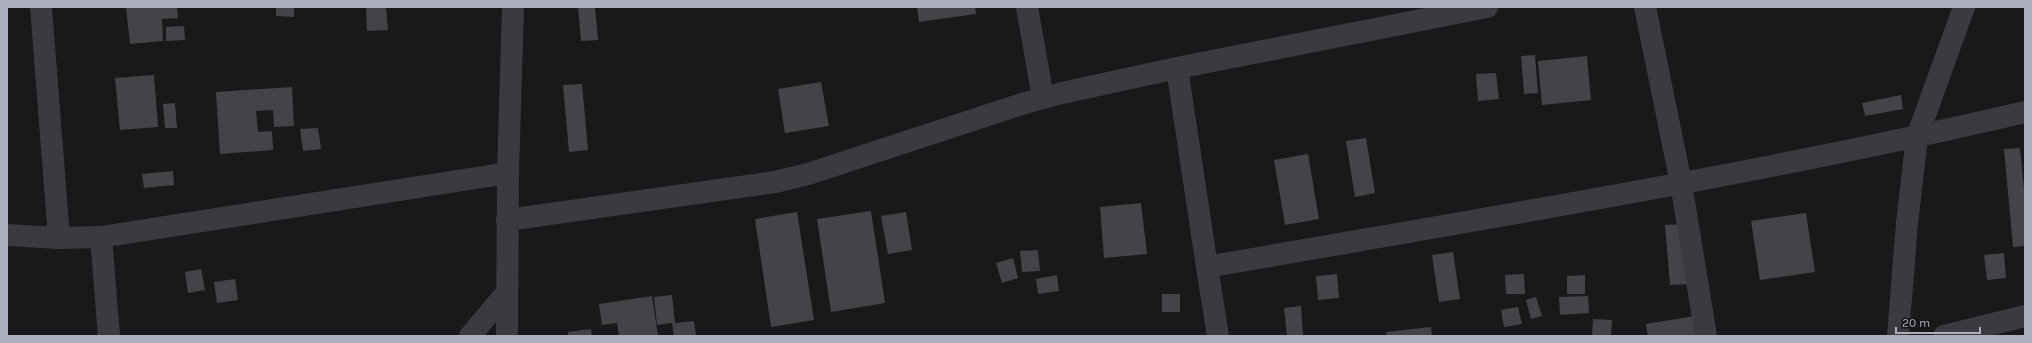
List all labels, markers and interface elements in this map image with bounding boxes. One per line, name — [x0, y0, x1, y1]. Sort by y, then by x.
scale bar — [1896, 309, 1980, 335]
text: 20 m — [1902, 316, 1930, 330]

